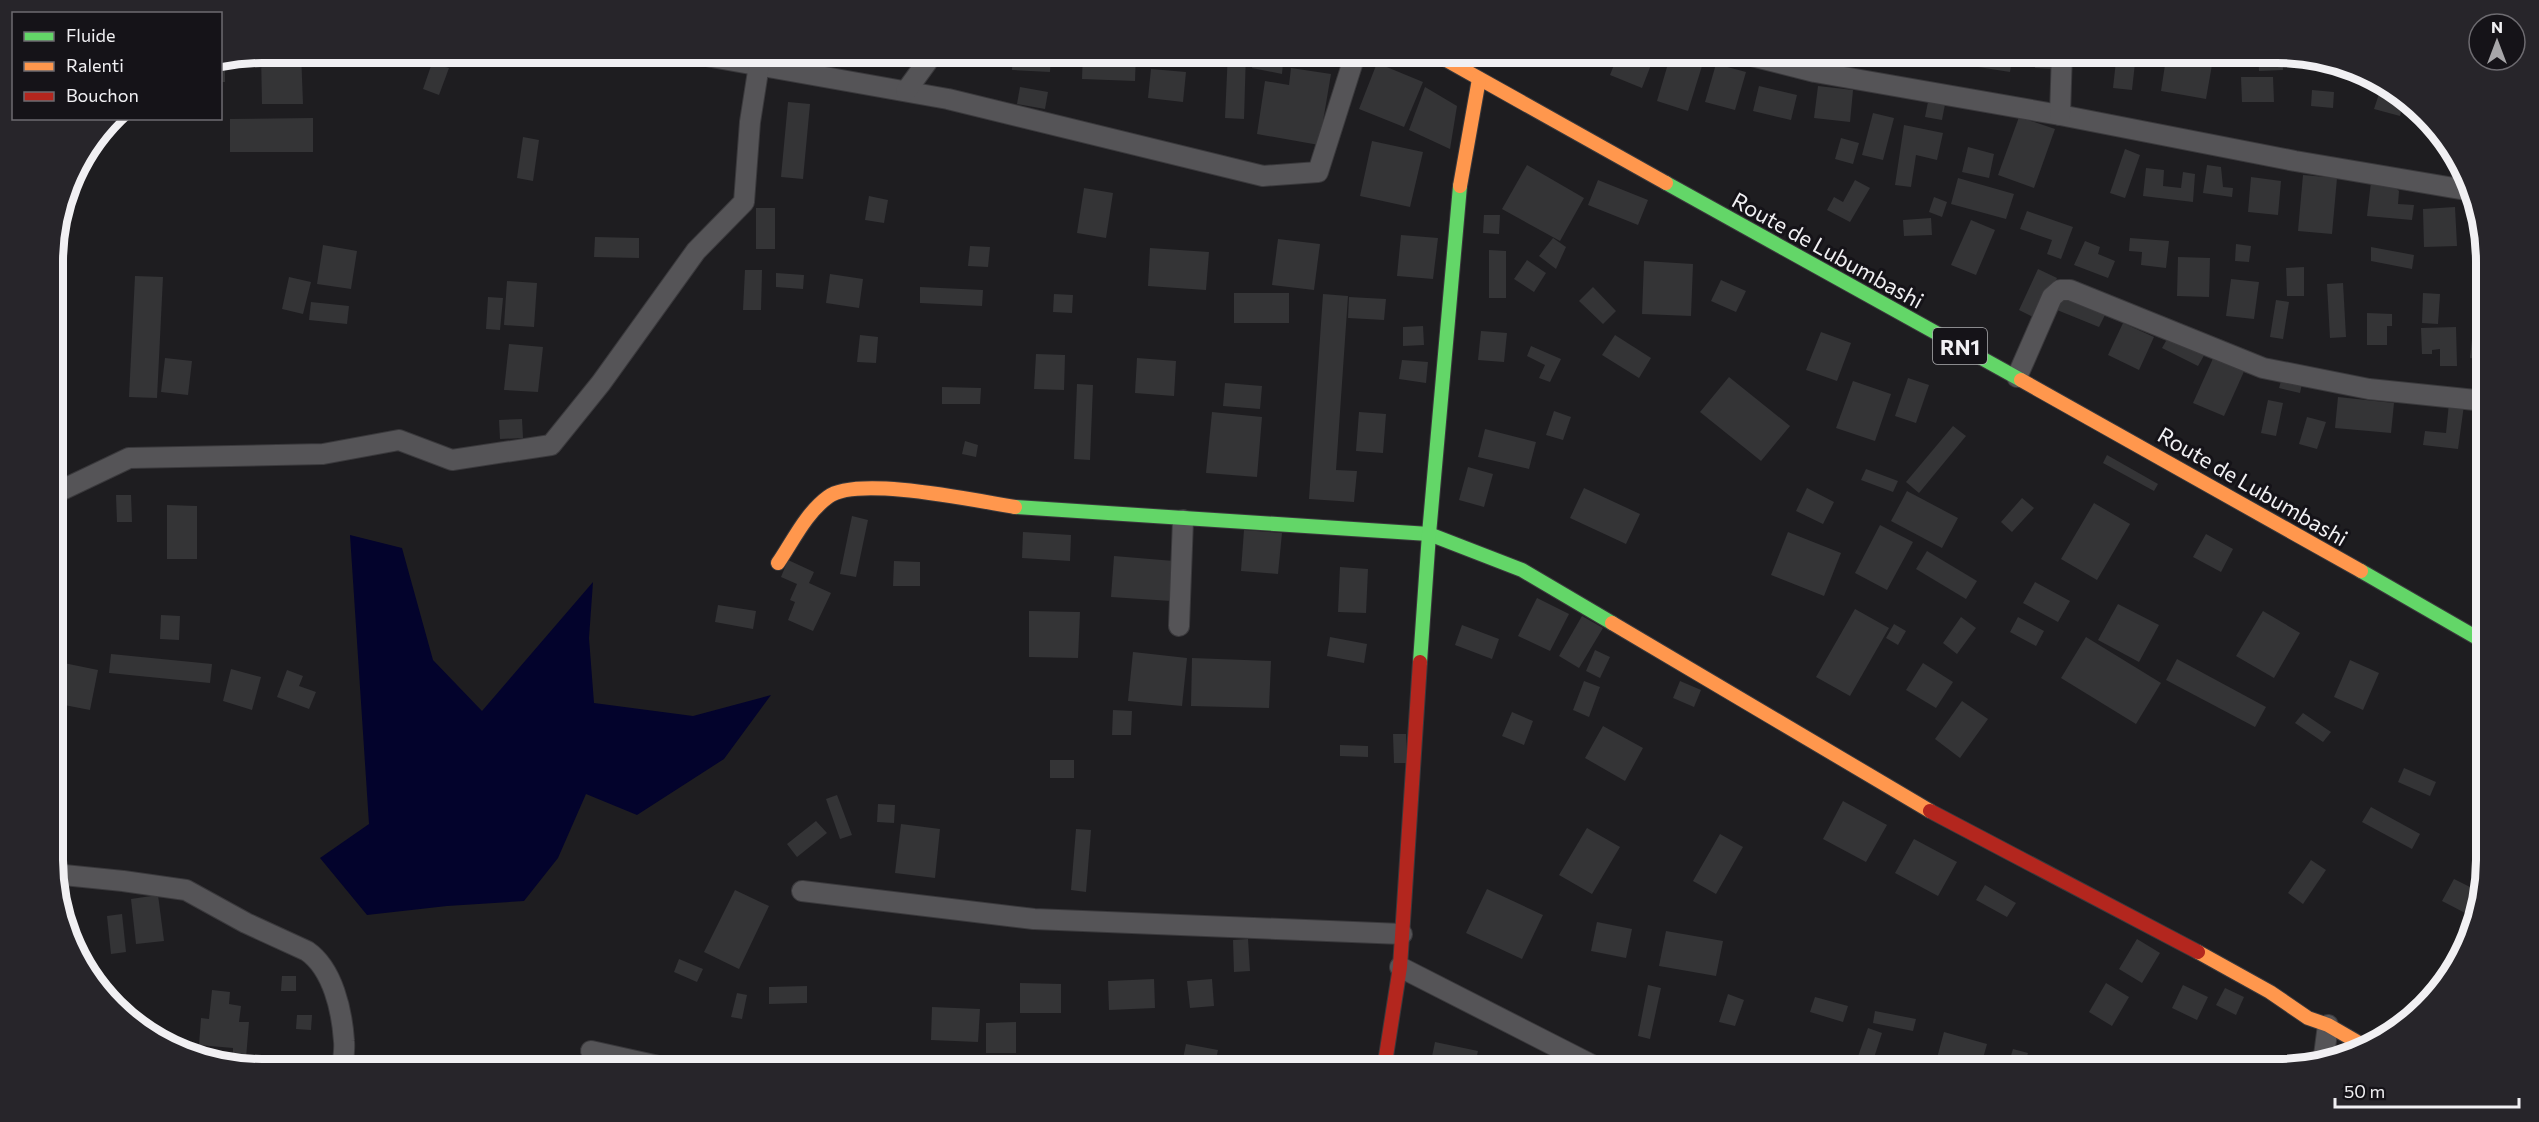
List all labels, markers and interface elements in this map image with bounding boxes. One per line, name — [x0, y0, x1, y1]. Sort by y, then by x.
legend — [12, 12, 222, 120]
north arrow — [2467, 12, 2527, 72]
text: N — [2491, 17, 2503, 36]
text: Fluide — [66, 24, 115, 46]
text: Ralenti — [66, 54, 124, 76]
text: Bouchon — [66, 84, 139, 106]
street label: Route de Lubumbashi — [1728, 186, 1928, 314]
road number: RN1 — [1933, 328, 1987, 364]
street label: Route de Lubumbashi — [2153, 421, 2353, 551]
scale bar — [2335, 1071, 2520, 1109]
text: 50 m — [2344, 1080, 2385, 1102]

